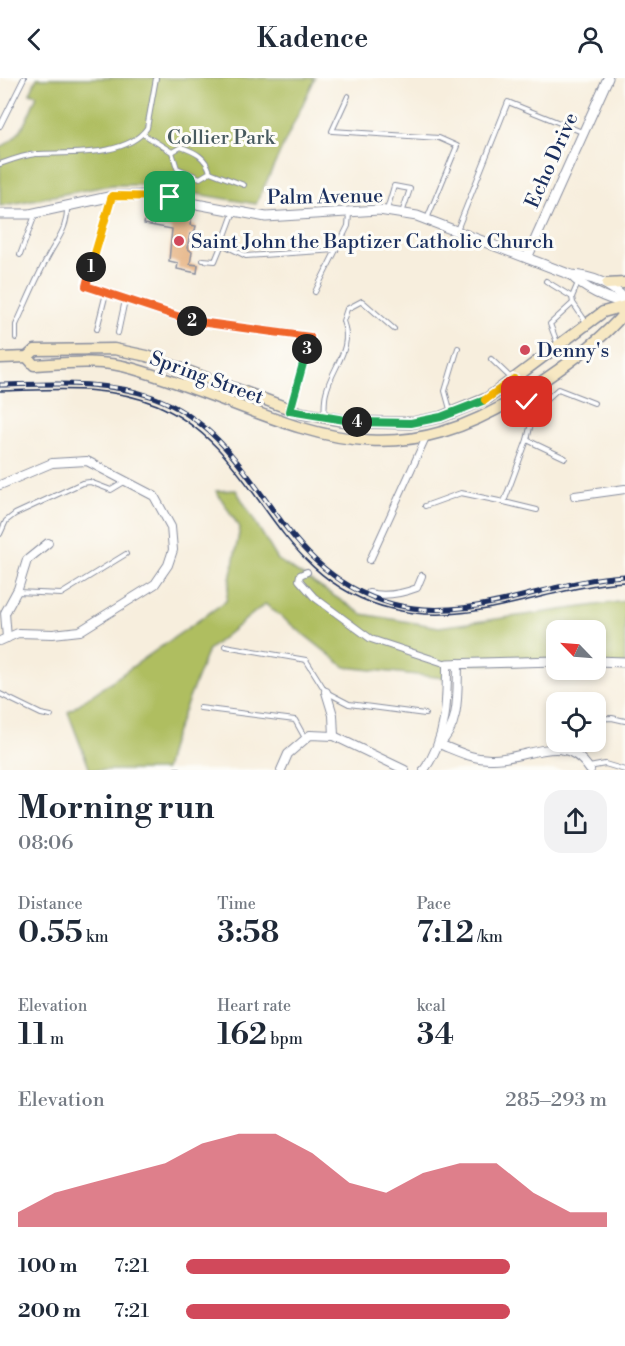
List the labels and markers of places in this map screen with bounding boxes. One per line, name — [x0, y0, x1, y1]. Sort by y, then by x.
pin — [144, 171, 195, 222]
place label: Saint John the Baptizer Catholic Church — [191, 230, 554, 255]
marker: Saint John the Baptizer Catholic Church — [172, 234, 186, 248]
pin: 1 — [76, 252, 106, 282]
pin: 2 — [177, 306, 207, 336]
pin: 3 — [292, 334, 322, 364]
place label: Denny's — [537, 339, 609, 364]
marker: Denny's — [518, 343, 532, 357]
pin — [501, 376, 552, 427]
pin: 4 — [342, 407, 372, 437]

